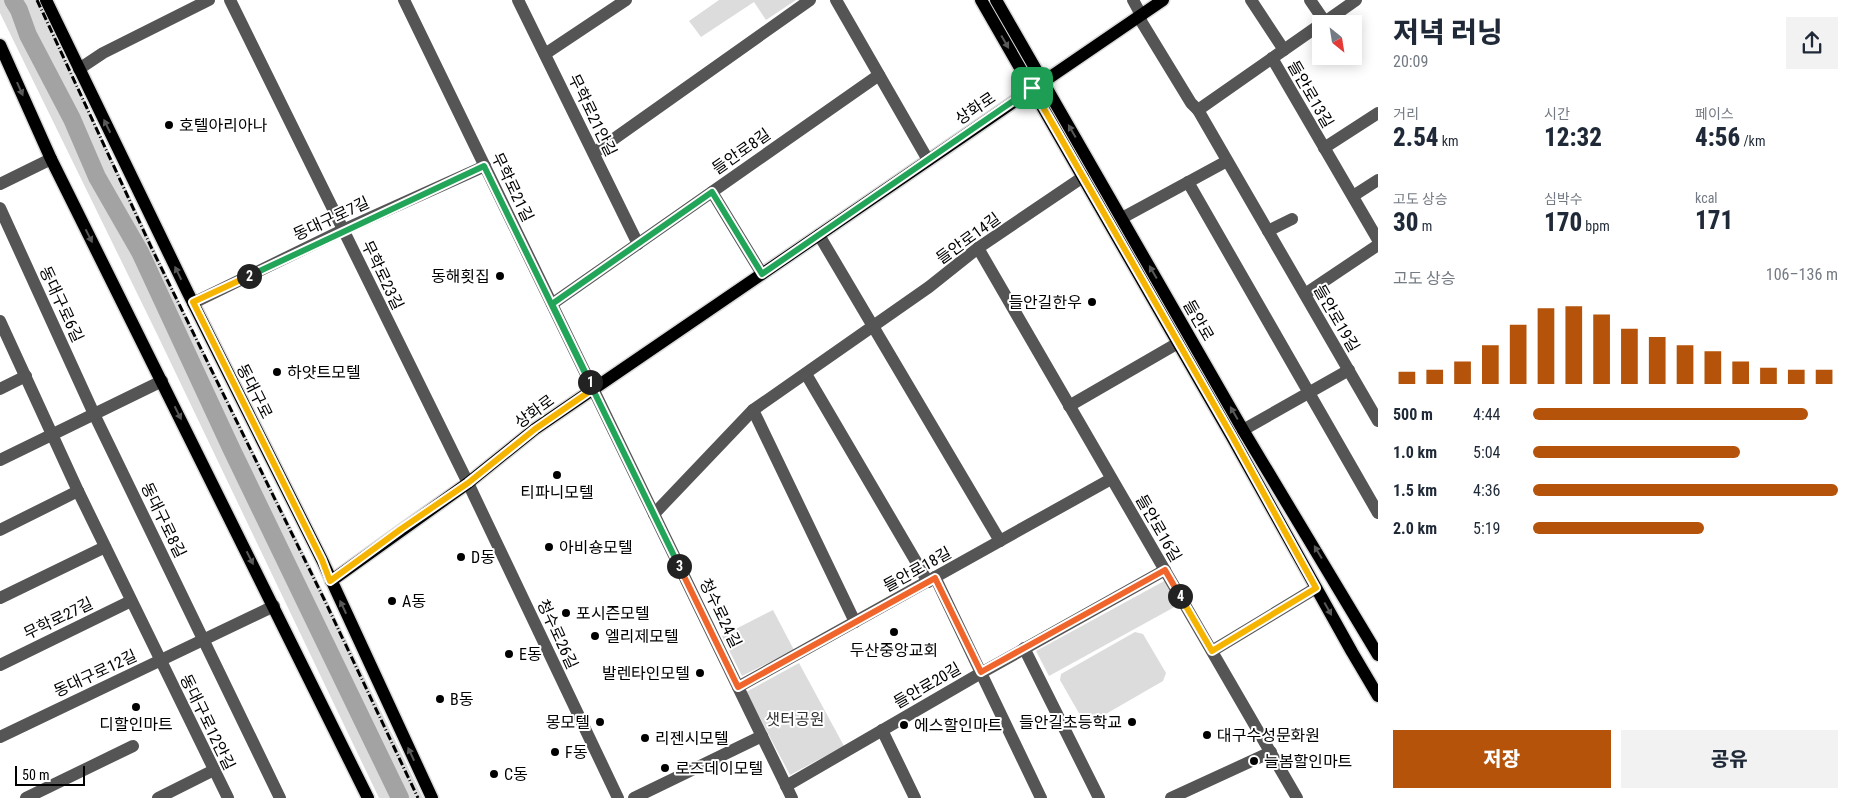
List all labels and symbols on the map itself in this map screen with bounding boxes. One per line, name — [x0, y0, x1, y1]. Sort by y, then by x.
north arrow — [1312, 15, 1362, 65]
one-way arrow — [1001, 36, 1010, 49]
street label: 들안로13길 — [1284, 57, 1337, 131]
pin — [1011, 67, 1053, 109]
street label: 무학로21안길 — [564, 71, 621, 160]
one-way arrow — [16, 82, 24, 96]
street label: 상화로 — [952, 88, 999, 129]
place label: 호텔아리아나 — [179, 116, 268, 135]
one-way arrow — [103, 119, 111, 134]
marker: 호텔아리아나 — [163, 119, 175, 131]
street label: 들안로8길 — [708, 124, 774, 178]
one-way arrow — [1068, 124, 1076, 139]
street label: 무학로21길 — [488, 149, 537, 225]
street label: 동대구로7길 — [290, 193, 372, 244]
street label: 들안로14길 — [932, 209, 1004, 268]
one-way arrow — [85, 229, 93, 243]
street label: 무학로23길 — [358, 237, 407, 313]
street label: 동대구로6길 — [36, 263, 87, 345]
pin: 2 — [236, 264, 262, 288]
one-way arrow — [174, 265, 182, 280]
one-way arrow — [1149, 265, 1157, 280]
place label: 동해횟집 — [431, 267, 490, 286]
marker: 동해횟집 — [494, 270, 506, 282]
street label: 들안로19길 — [1310, 281, 1363, 355]
place label: 들안길한우 — [1008, 293, 1082, 312]
marker: 들안길한우 — [1086, 296, 1098, 308]
street label: 들안로 — [1179, 296, 1218, 344]
street label: 동대구로 — [233, 361, 277, 422]
place label: 하얏트모텔 — [287, 363, 361, 382]
marker: 하얏트모텔 — [271, 366, 283, 378]
pin: 1 — [578, 370, 602, 394]
street label: 상화로 — [511, 391, 558, 432]
one-way arrow — [174, 405, 182, 420]
one-way arrow — [1229, 407, 1238, 420]
marker: 티파니모텔 — [551, 469, 563, 481]
street label: 동대구로8길 — [137, 479, 190, 561]
place label: 티파니모텔 — [520, 483, 594, 502]
street label: 들안로16길 — [1132, 491, 1185, 565]
place label: 아비숑모텔 — [559, 538, 633, 557]
marker: 아비숑모텔 — [543, 541, 555, 553]
street label: 들안로18길 — [880, 543, 955, 596]
one-way arrow — [1313, 546, 1322, 559]
place label: D동 — [471, 548, 495, 567]
one-way arrow — [246, 551, 254, 565]
marker: D동 — [455, 551, 467, 563]
pin: 3 — [666, 554, 692, 578]
street label: 청수로24길 — [696, 575, 745, 651]
pin: 4 — [1168, 584, 1192, 608]
place label: A동 — [402, 592, 426, 611]
street label: 무학로27길 — [20, 594, 96, 643]
marker: A동 — [386, 595, 398, 607]
street label: 청수로26길 — [533, 596, 582, 672]
one-way arrow — [338, 600, 346, 614]
one-way arrow — [1324, 602, 1332, 617]
place label: 포시즌모텔 — [576, 604, 650, 623]
marker: 포시즌모텔 — [560, 607, 572, 619]
marker: 두산중앙교회 — [888, 626, 900, 638]
place label: 엘리제모텔 — [605, 627, 679, 646]
marker: 엘리제모텔 — [589, 630, 601, 642]
place label: 두산중앙교회 — [850, 641, 938, 660]
place label: E동 — [519, 645, 542, 664]
street label: 동대구로12길 — [51, 646, 140, 701]
marker: E동 — [503, 648, 515, 660]
street label: 들안로20길 — [890, 659, 964, 712]
place label: 발렌타인모텔 — [602, 664, 690, 683]
marker: 발렌타인모텔 — [694, 667, 706, 679]
street label: 동대구로12안길 — [176, 671, 239, 773]
place label: B동 — [450, 690, 474, 709]
marker: B동 — [434, 693, 446, 705]
marker: 디할인마트 — [130, 701, 142, 713]
park label: 샛터공원 — [766, 710, 824, 729]
place label: 몽모텔 — [546, 713, 590, 732]
place label: 들안길초등학교 — [1019, 713, 1122, 732]
place label: 디할인마트 — [99, 715, 173, 734]
marker: 몽모텔 — [594, 716, 606, 728]
place label: 에스할인마트 — [914, 716, 1002, 735]
marker: 들안길초등학교 — [1126, 716, 1138, 728]
marker: 에스할인마트 — [898, 719, 910, 731]
place label: 대구수성문화원 — [1217, 726, 1320, 745]
place label: 리젠시모텔 — [655, 729, 729, 748]
marker: 대구수성문화원 — [1201, 729, 1213, 741]
marker: 리젠시모텔 — [639, 732, 651, 744]
place label: F동 — [565, 743, 588, 762]
marker: F동 — [549, 746, 561, 758]
one-way arrow — [407, 747, 415, 761]
place label: 늘봄할인마트 — [1264, 752, 1352, 771]
marker: 늘봄할인마트 — [1248, 755, 1260, 767]
place label: 로즈데이모텔 — [675, 759, 763, 778]
marker: 로즈데이모텔 — [659, 762, 671, 774]
scale bar — [15, 763, 85, 786]
place label: C동 — [504, 765, 528, 784]
marker: C동 — [488, 768, 500, 780]

